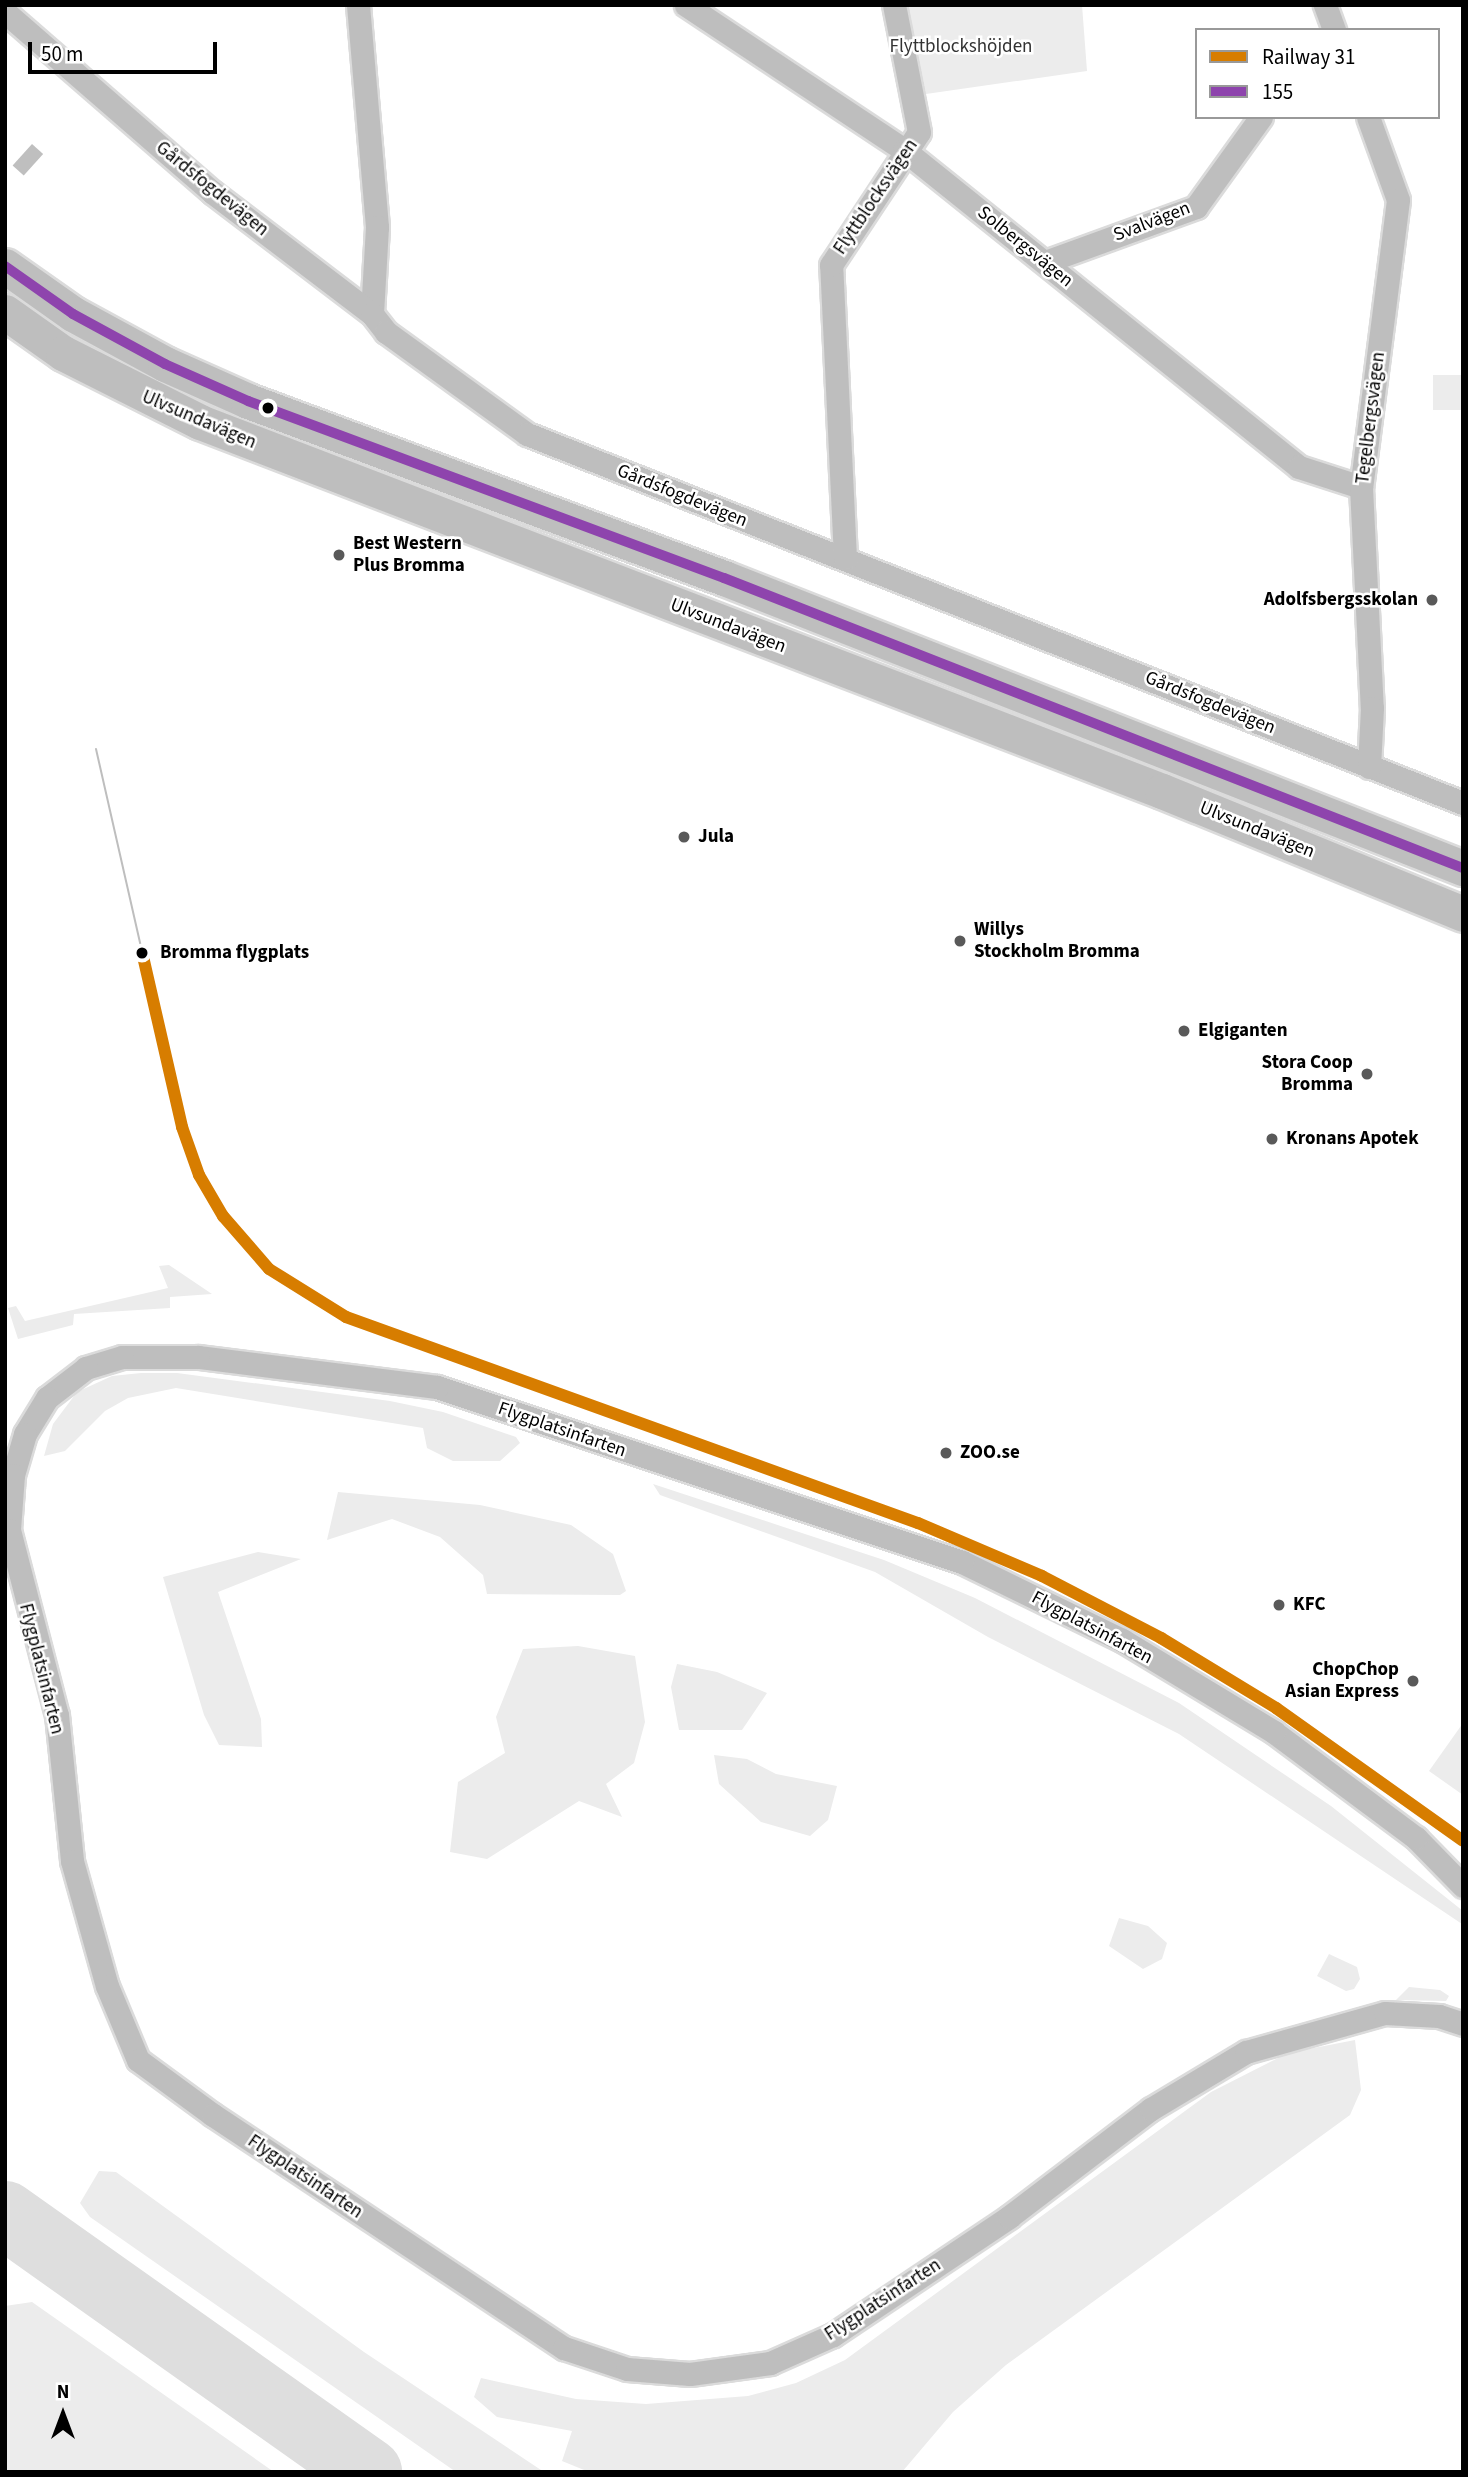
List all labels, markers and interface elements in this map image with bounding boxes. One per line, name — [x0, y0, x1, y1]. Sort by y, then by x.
scale bar — [32, 28, 220, 72]
legend — [1195, 28, 1440, 119]
park label: Flyttblockshöjden — [890, 36, 1032, 58]
text: 50 m — [41, 39, 83, 69]
text: Railway 31 — [1262, 42, 1355, 72]
text: 155 — [1262, 77, 1293, 107]
street label: Flyttblocksvägen — [829, 135, 923, 259]
street label: Gårdsfogdevägen — [151, 137, 273, 241]
street label: Svalvägen — [1110, 197, 1194, 247]
street label: Solbergsvägen — [973, 202, 1077, 292]
street label: Tegelbergsvägen — [1352, 351, 1390, 485]
street label: Ulvsundavägen — [138, 386, 260, 454]
unlabelled marker — [261, 401, 275, 415]
street label: Gårdsfogdevägen — [614, 459, 750, 533]
place label: Best Western Plus Bromma — [353, 533, 465, 577]
marker: Best Western Plus Bromma — [331, 547, 347, 563]
place label: Adolfsbergsskolan — [1264, 589, 1418, 611]
marker: Adolfsbergsskolan — [1424, 592, 1440, 608]
street label: Ulvsundavägen — [667, 593, 789, 659]
street label: Gårdsfogdevägen — [1142, 666, 1278, 740]
street label: Ulvsundavägen — [1196, 797, 1318, 863]
place label: Jula — [698, 826, 734, 848]
marker: Jula — [676, 829, 692, 845]
place label: Willys Stockholm Bromma — [974, 919, 1140, 963]
marker: Willys Stockholm Bromma — [952, 933, 968, 949]
marker: Bromma flygplats — [130, 941, 154, 965]
place label: Bromma flygplats — [160, 942, 309, 964]
place label: Elgiganten — [1198, 1020, 1288, 1042]
marker: Elgiganten — [1176, 1023, 1192, 1039]
place label: Stora Coop Bromma — [1262, 1052, 1353, 1096]
marker: Stora Coop Bromma — [1359, 1066, 1375, 1082]
place label: Kronans Apotek — [1286, 1128, 1419, 1150]
marker: Kronans Apotek — [1264, 1131, 1280, 1147]
street label: Flygplatsinfarten — [495, 1397, 629, 1463]
place label: ZOO.se — [960, 1442, 1020, 1464]
marker: ZOO.se — [938, 1445, 954, 1461]
street label: Flygplatsinfarten — [1028, 1586, 1156, 1670]
place label: KFC — [1293, 1594, 1325, 1616]
marker: KFC — [1271, 1597, 1287, 1613]
street label: Flygplatsinfarten — [14, 1601, 68, 1737]
place label: ChopChop Asian Express — [1285, 1659, 1399, 1703]
marker: ChopChop Asian Express — [1405, 1673, 1421, 1689]
street label: Flygplatsinfarten — [243, 2130, 367, 2224]
street label: Flygplatsinfarten — [821, 2254, 945, 2346]
north arrow — [28, 2379, 98, 2449]
text: N — [57, 2379, 69, 2406]

